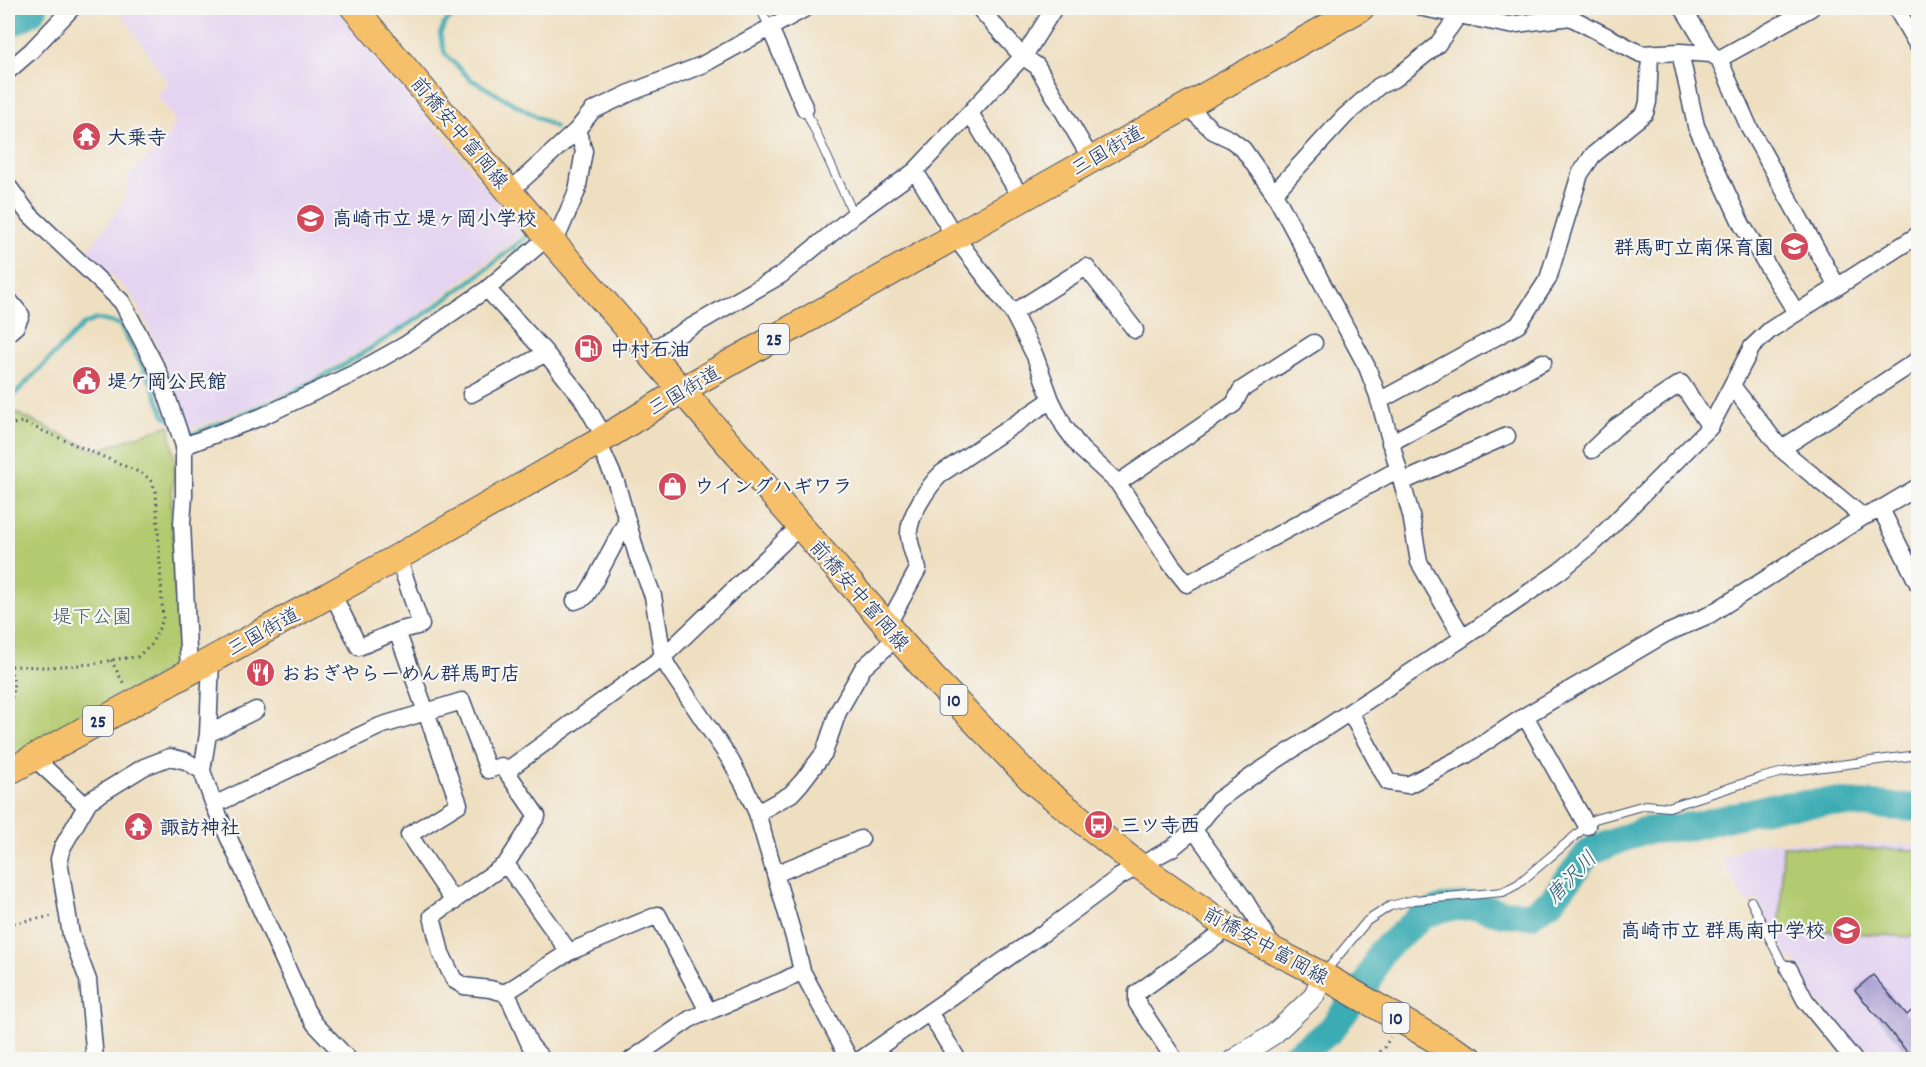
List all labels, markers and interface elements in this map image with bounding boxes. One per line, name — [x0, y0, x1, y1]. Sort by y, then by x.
street label: 前橋安中富岡線 — [402, 71, 513, 197]
street label: 三国街道 — [1067, 120, 1150, 185]
temple icon: 大乗寺 — [70, 121, 102, 153]
place label: 大乗寺 — [107, 126, 167, 154]
school or university icon: 高崎市立 堤ヶ岡小学校 — [295, 202, 327, 234]
place label: 高崎市立 堤ヶ岡小学校 — [332, 207, 537, 235]
school or university icon: 群馬町立南保育園 — [1779, 231, 1811, 263]
place label: 群馬町立南保育園 — [1614, 236, 1774, 264]
road number: 25 — [759, 324, 789, 354]
fuel station icon: 中村石油 — [573, 333, 605, 365]
place label: 中村石油 — [610, 338, 690, 366]
street label: 三国街道 — [644, 360, 727, 425]
public building icon: 堤ケ岡公民館 — [70, 365, 102, 397]
place label: 堤ケ岡公民館 — [107, 370, 227, 398]
shop icon: ウイングハギワラ — [657, 470, 689, 502]
place label: ウイングハギワラ — [694, 475, 852, 503]
street label: 前橋安中富岡線 — [801, 535, 914, 659]
street label: 三国街道 — [223, 602, 306, 665]
park label: 堤下公園 — [52, 605, 132, 633]
restaurant icon: おおぎやらーめん群馬町店 — [244, 657, 276, 689]
place label: おおぎやらーめん群馬町店 — [281, 662, 521, 690]
road number: 10 — [940, 685, 968, 715]
road number: 25 — [83, 706, 113, 736]
bus stop icon: 三ツ寺西 — [1083, 809, 1115, 841]
temple icon: 諏訪神社 — [123, 811, 155, 843]
place label: 三ツ寺西 — [1120, 814, 1200, 842]
place label: 諏訪神社 — [160, 816, 240, 844]
water label: 唐沢川 — [1540, 846, 1606, 912]
street label: 前橋安中富岡線 — [1197, 901, 1333, 994]
school or university icon: 高崎市立 群馬南中学校 — [1830, 914, 1862, 946]
place label: 高崎市立 群馬南中学校 — [1620, 919, 1825, 947]
road number: 10 — [1382, 1003, 1410, 1033]

